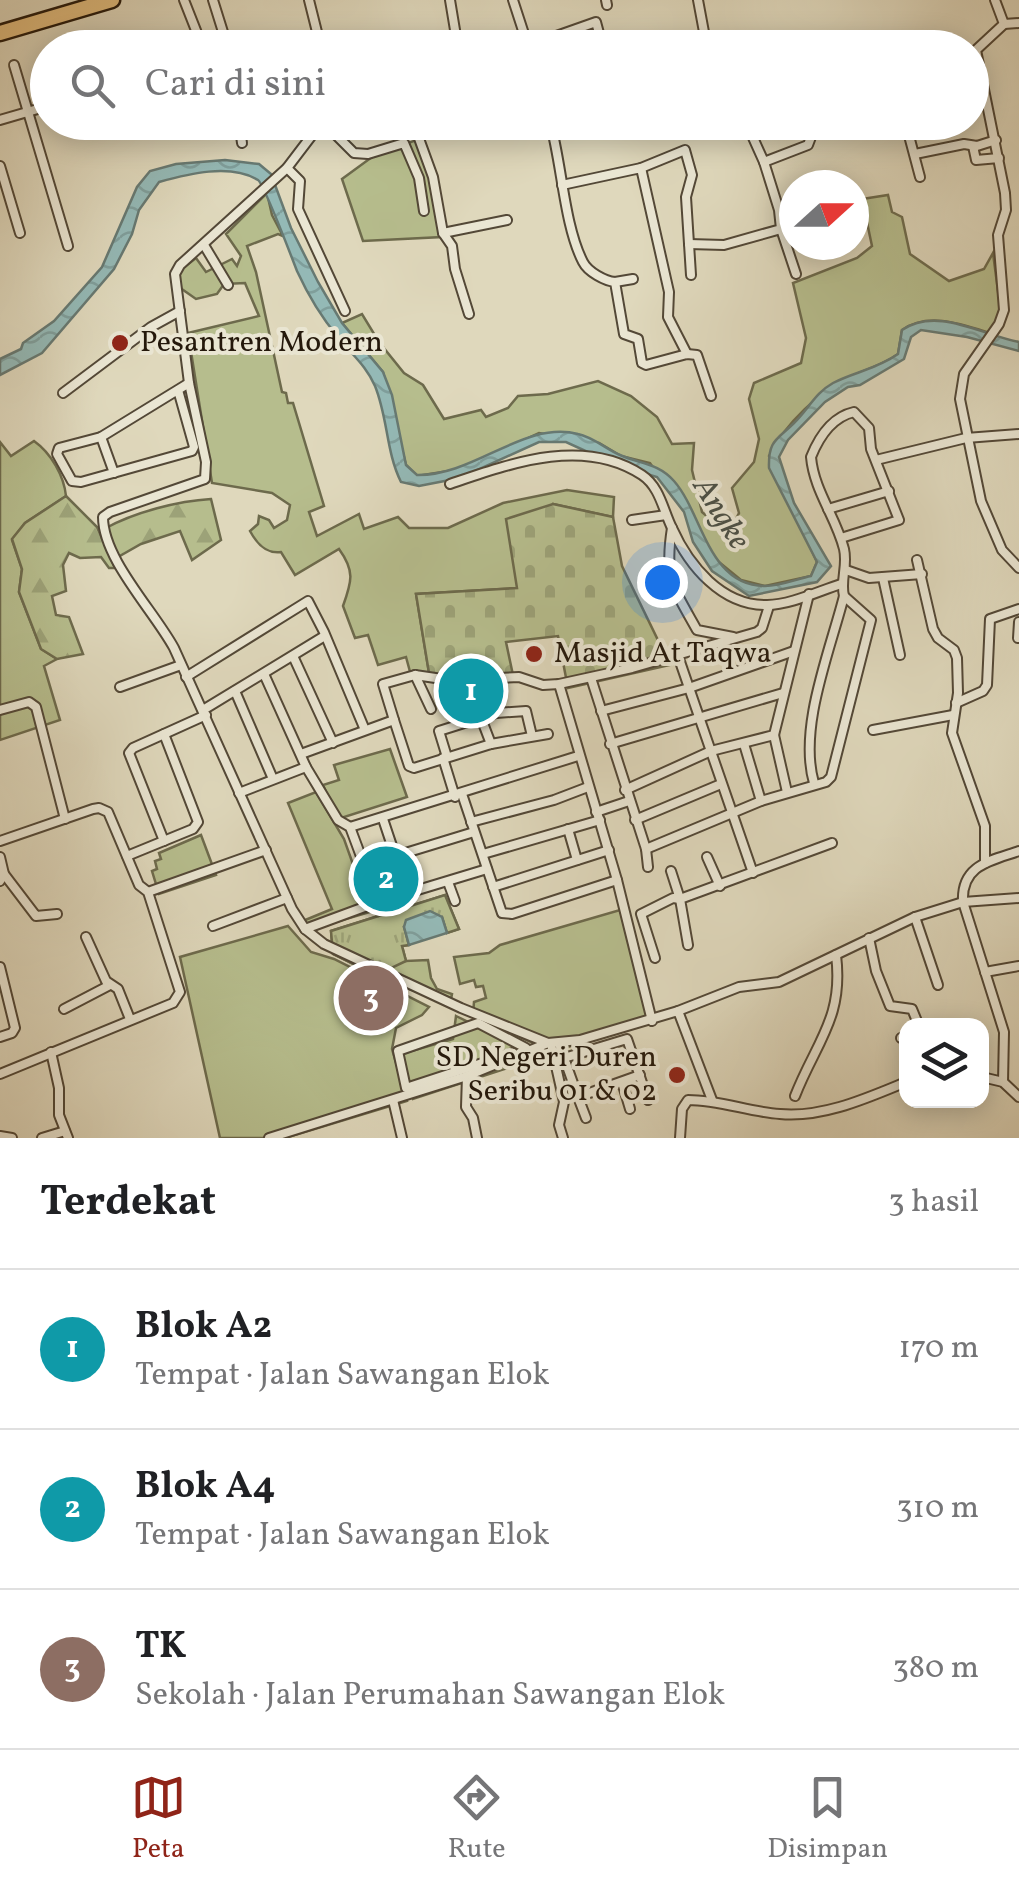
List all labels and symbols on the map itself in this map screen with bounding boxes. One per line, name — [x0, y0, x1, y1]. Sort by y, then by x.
north arrow — [779, 170, 869, 260]
place label: Pesantren Modern — [140, 322, 383, 364]
marker: Pesantren Modern — [109, 332, 131, 354]
water label: Angke — [680, 468, 760, 559]
your location — [637, 557, 688, 608]
place label: Masjid At Taqwa — [554, 633, 772, 675]
marker: Masjid At Taqwa — [523, 643, 545, 665]
pin: 1 — [438, 654, 504, 728]
pin: 2 — [354, 842, 418, 916]
pin: 3 — [338, 960, 404, 1036]
place label: SD Negeri Duren Seribu 01 & 02 — [435, 1037, 657, 1113]
marker: SD Negeri Duren Seribu 01 & 02 — [666, 1064, 688, 1086]

